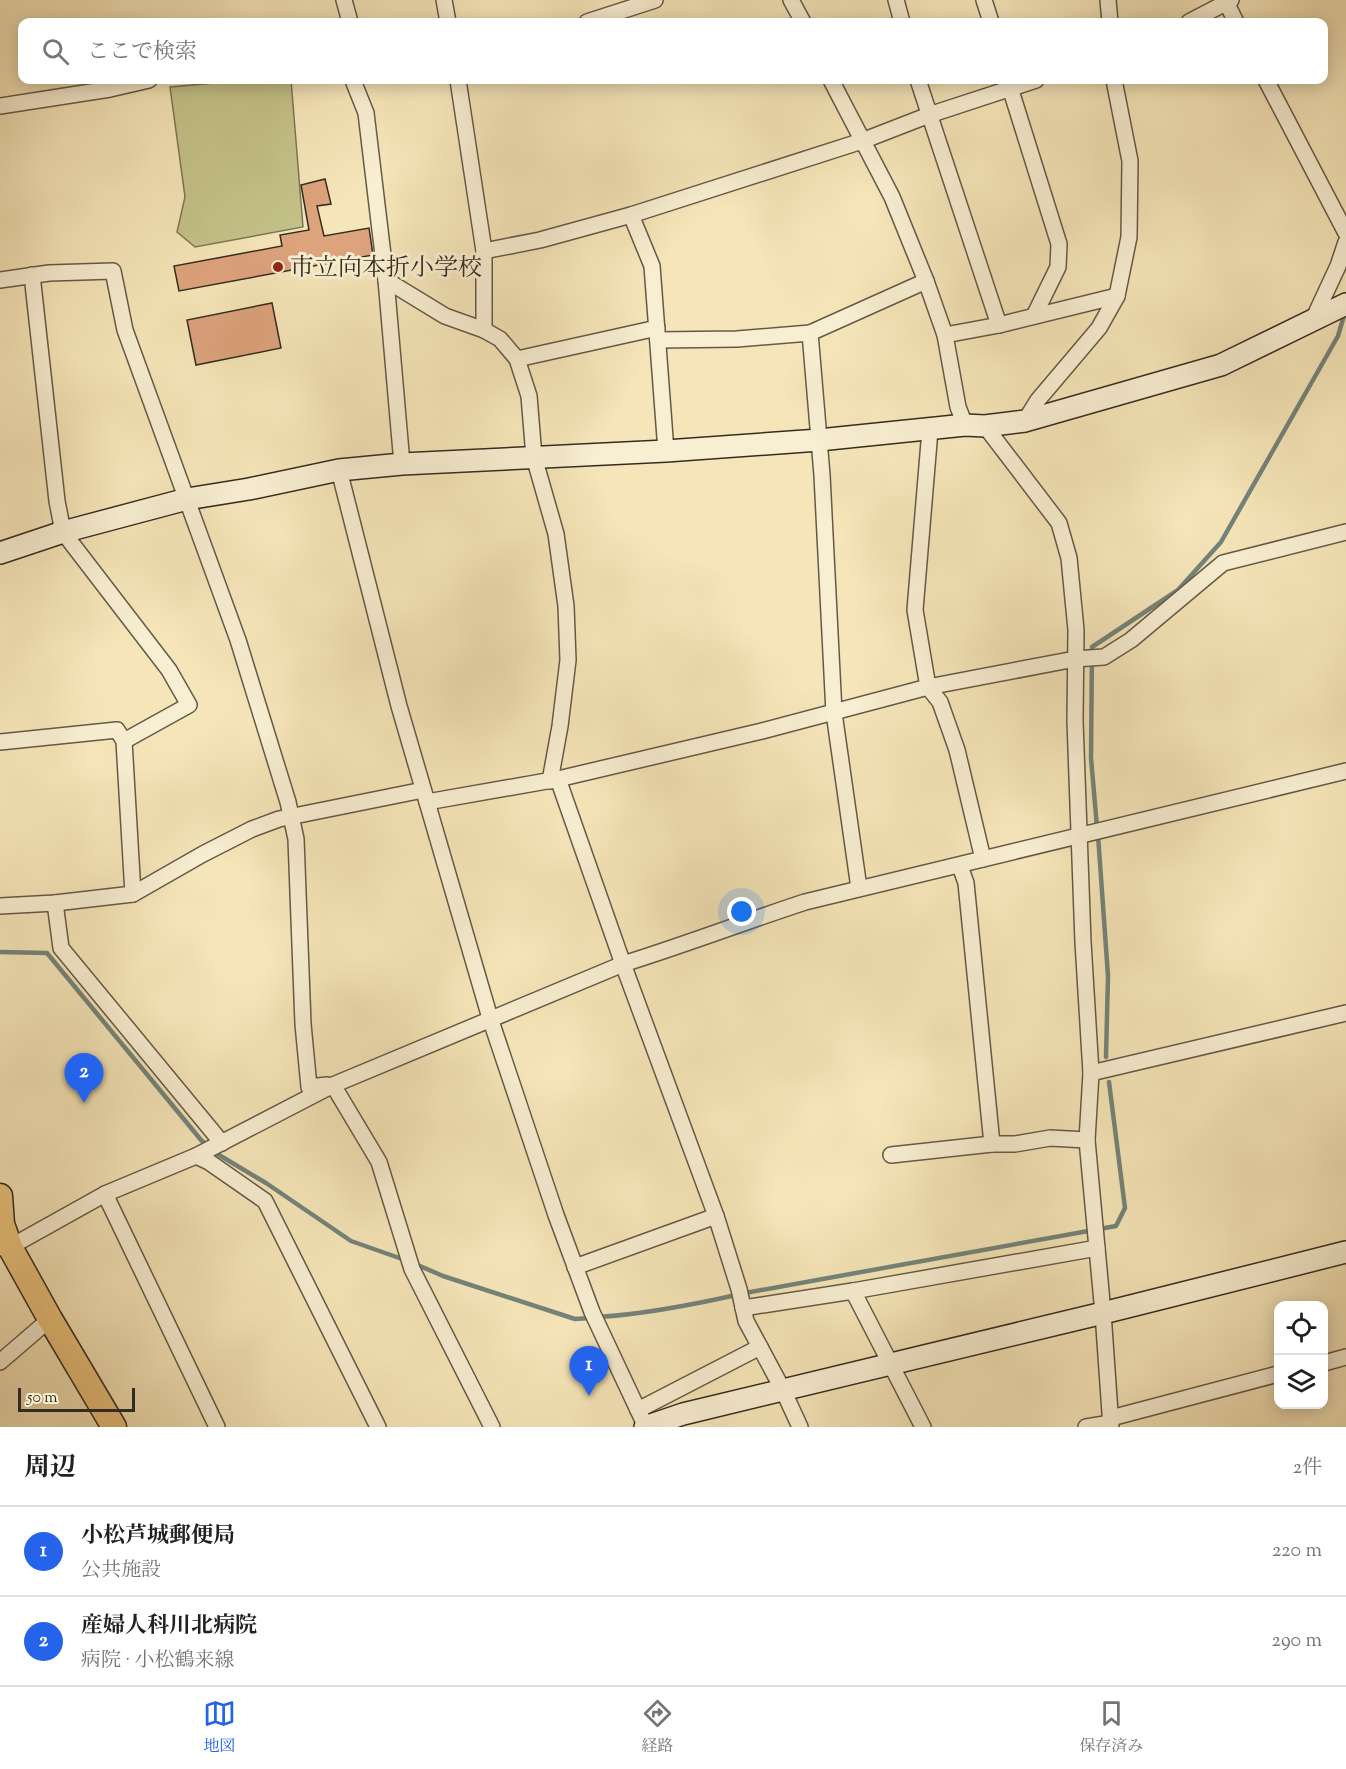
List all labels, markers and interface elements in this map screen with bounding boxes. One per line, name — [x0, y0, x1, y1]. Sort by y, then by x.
search box — [18, 18, 1328, 84]
icon: search — [39, 35, 72, 68]
text: ここで検索 — [87, 37, 197, 69]
place label: 市立向本折小学校 — [290, 252, 482, 286]
marker: 市立向本折小学校 — [271, 260, 285, 274]
your location — [727, 897, 756, 926]
pin: 2 — [64, 1054, 104, 1103]
map controls — [1274, 1301, 1328, 1409]
button: locate — [1274, 1301, 1328, 1355]
pin: 1 — [570, 1346, 608, 1396]
button: layers — [1274, 1355, 1328, 1409]
scale bar — [18, 1385, 135, 1412]
text: 50 m — [27, 1387, 58, 1410]
text: 周辺 — [24, 1450, 76, 1487]
text: 2件 — [1293, 1454, 1322, 1483]
text: 小松芦城郵便局 — [81, 1521, 235, 1553]
text: 1 — [40, 1537, 47, 1566]
text: 220 m — [1272, 1537, 1322, 1566]
text: 公共施設 — [81, 1557, 161, 1586]
text: 産婦人科川北病院 — [81, 1611, 257, 1643]
text: 2 — [39, 1627, 48, 1656]
text: 290 m — [1272, 1627, 1322, 1656]
text: 病院 · 小松鶴来線 — [81, 1647, 235, 1676]
tab: 地図 — [203, 1697, 236, 1759]
tab: 経路 — [641, 1697, 674, 1759]
tab: 保存済み — [1079, 1697, 1143, 1759]

